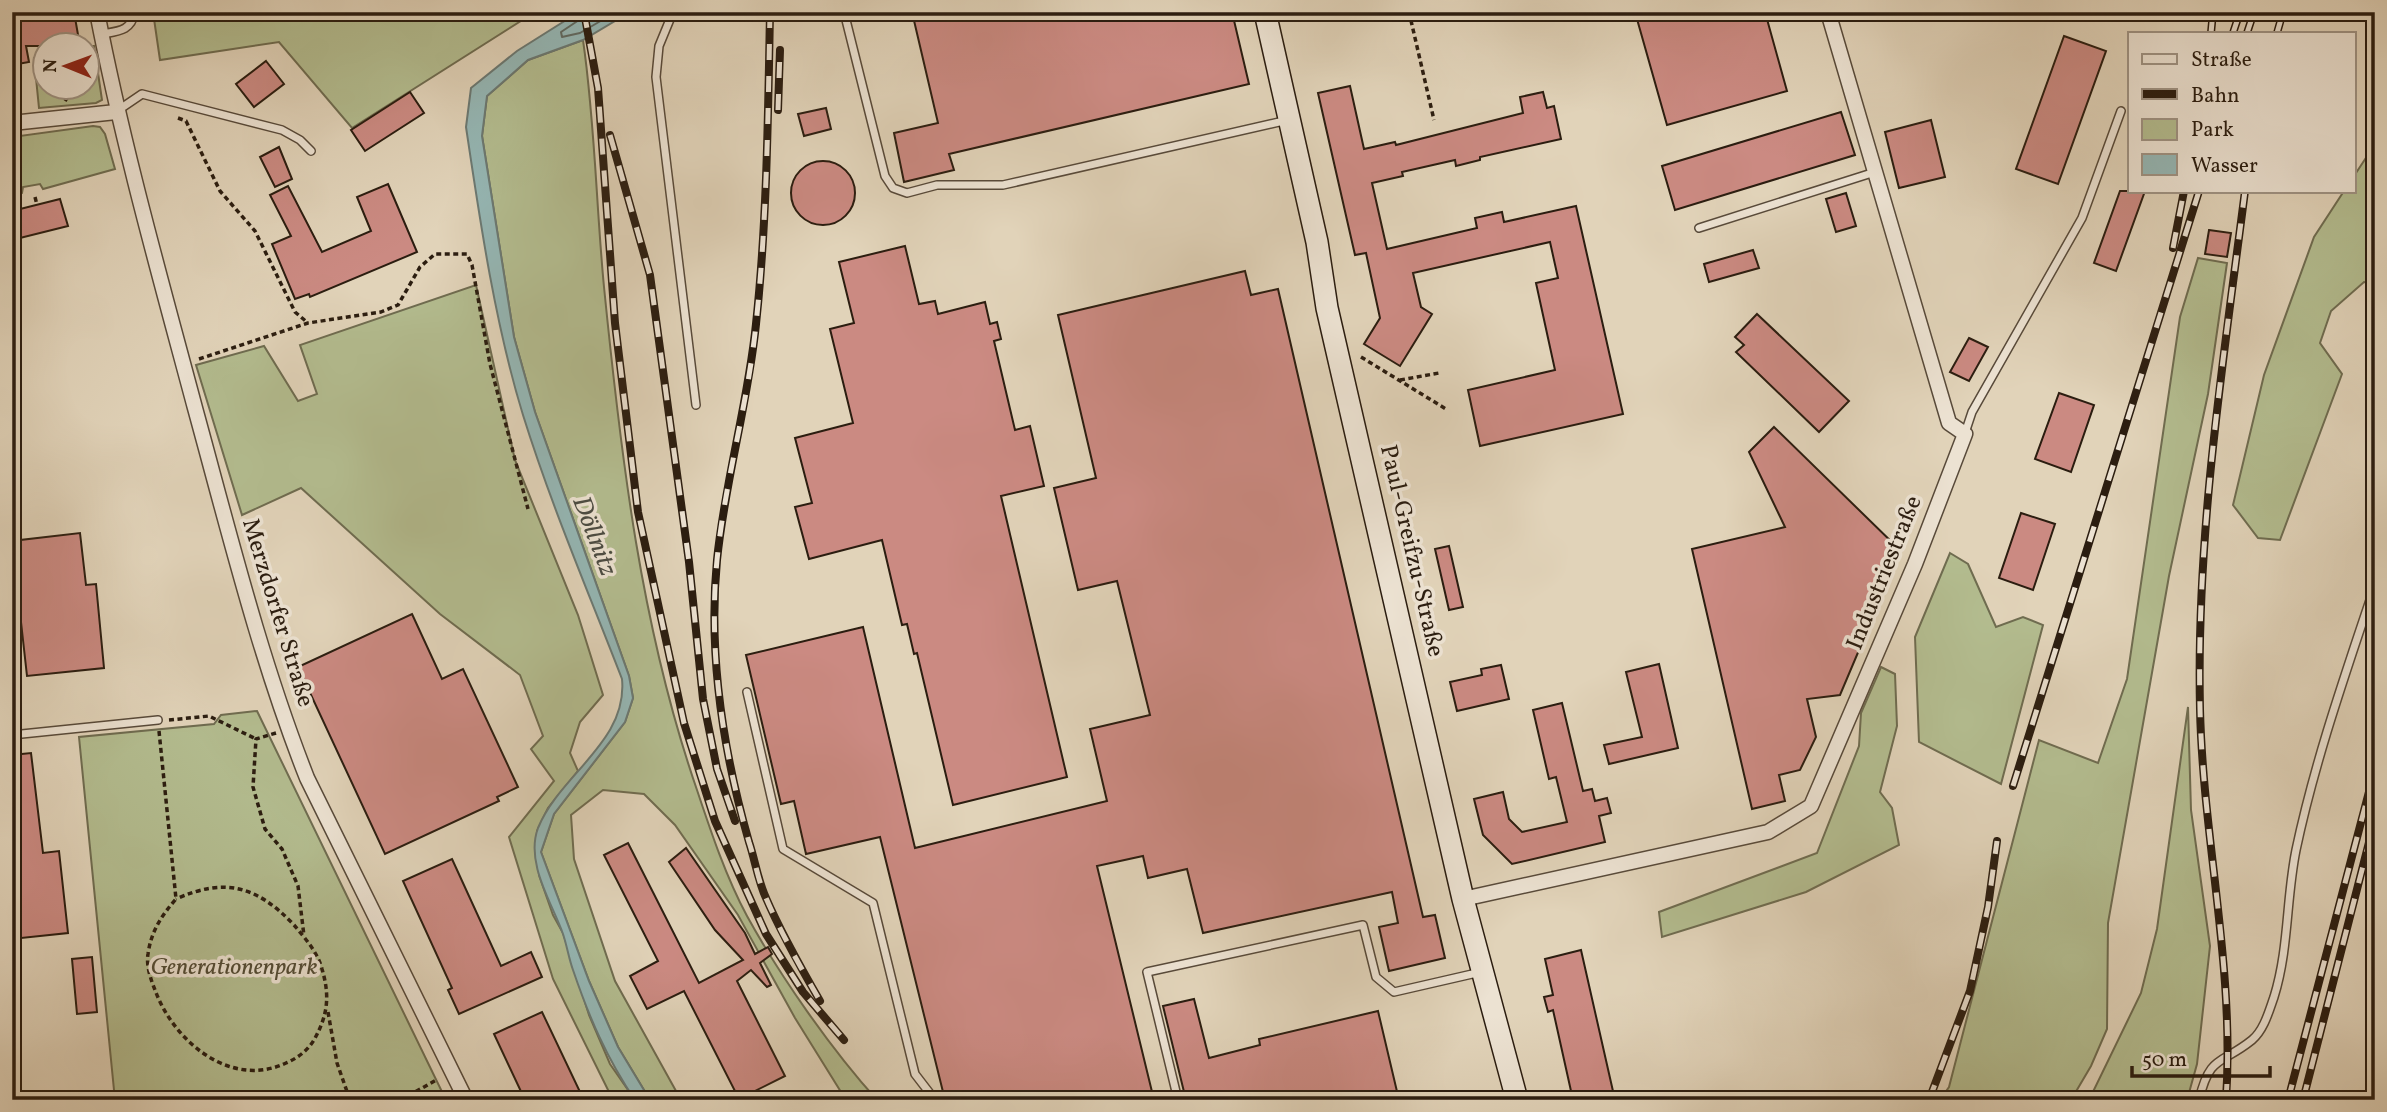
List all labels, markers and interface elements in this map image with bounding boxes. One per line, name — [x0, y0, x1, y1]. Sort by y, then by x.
north arrow — [32, 32, 102, 102]
legend — [2128, 32, 2356, 192]
text: Straße — [2191, 46, 2252, 75]
text: N — [38, 58, 64, 73]
text: Bahn — [2191, 82, 2240, 111]
text: Park — [2191, 116, 2234, 145]
text: Wasser — [2191, 152, 2258, 181]
street label: Paul-Greifzu-Straße — [1370, 442, 1452, 660]
water label: Döllnitz — [562, 491, 626, 581]
street label: Industriestraße — [1839, 491, 1931, 655]
street label: Merzdorfer Straße — [232, 515, 322, 711]
park label: Generationenpark — [150, 951, 318, 985]
scale bar — [2132, 1035, 2270, 1079]
text: 50 m — [2142, 1046, 2187, 1075]

